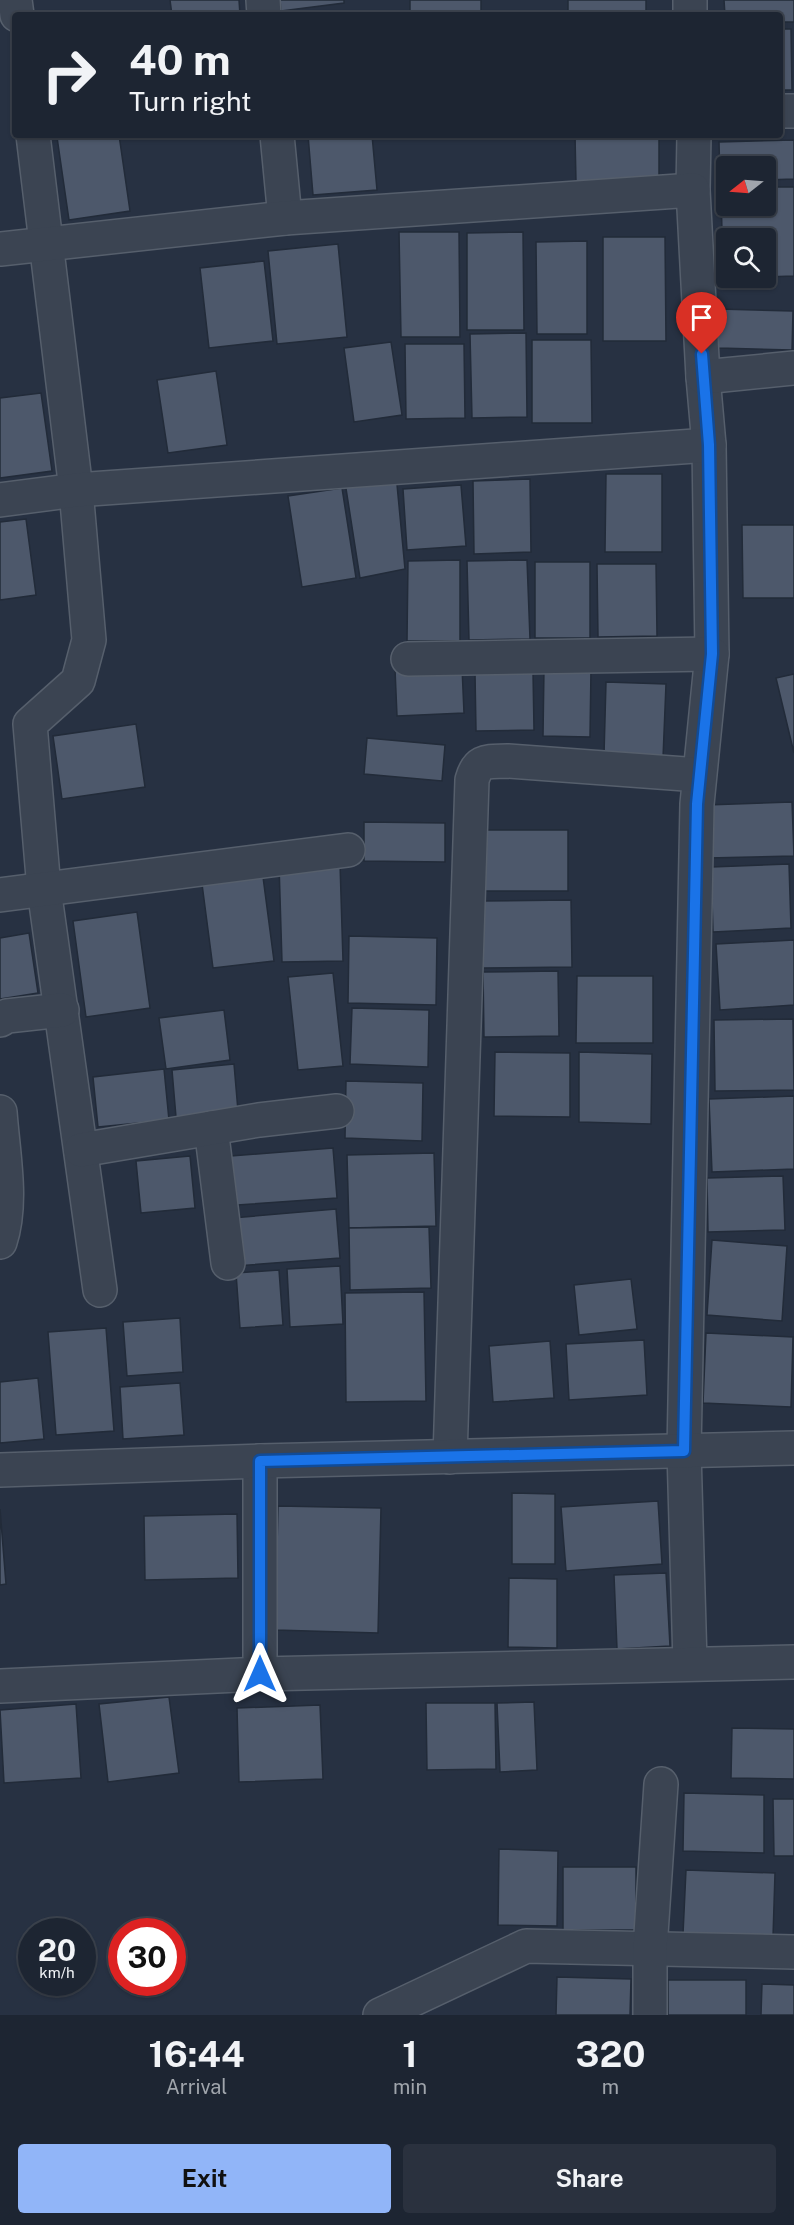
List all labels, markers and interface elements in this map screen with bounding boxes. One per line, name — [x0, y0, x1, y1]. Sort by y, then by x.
text: 40 m — [129, 35, 231, 84]
icon: right — [30, 36, 108, 114]
text: Turn right — [129, 85, 252, 117]
north arrow — [716, 156, 776, 216]
map controls — [716, 156, 776, 288]
button: search — [716, 228, 776, 288]
pin — [676, 292, 727, 354]
icon: arrive — [685, 301, 718, 334]
position arrow — [228, 1642, 292, 1706]
speed limit sign: 30 — [108, 1918, 186, 1996]
text: 20 — [38, 1932, 76, 1968]
text: km/h — [39, 1964, 75, 1981]
text: 16:44 — [149, 2033, 245, 2075]
text: 1 — [402, 2033, 418, 2075]
text: 320 — [575, 2033, 645, 2075]
text: Arrival — [166, 2075, 227, 2099]
text: min — [393, 2075, 427, 2099]
text: m — [602, 2075, 619, 2099]
button: Exit — [18, 2144, 391, 2213]
button: Share — [403, 2144, 776, 2213]

